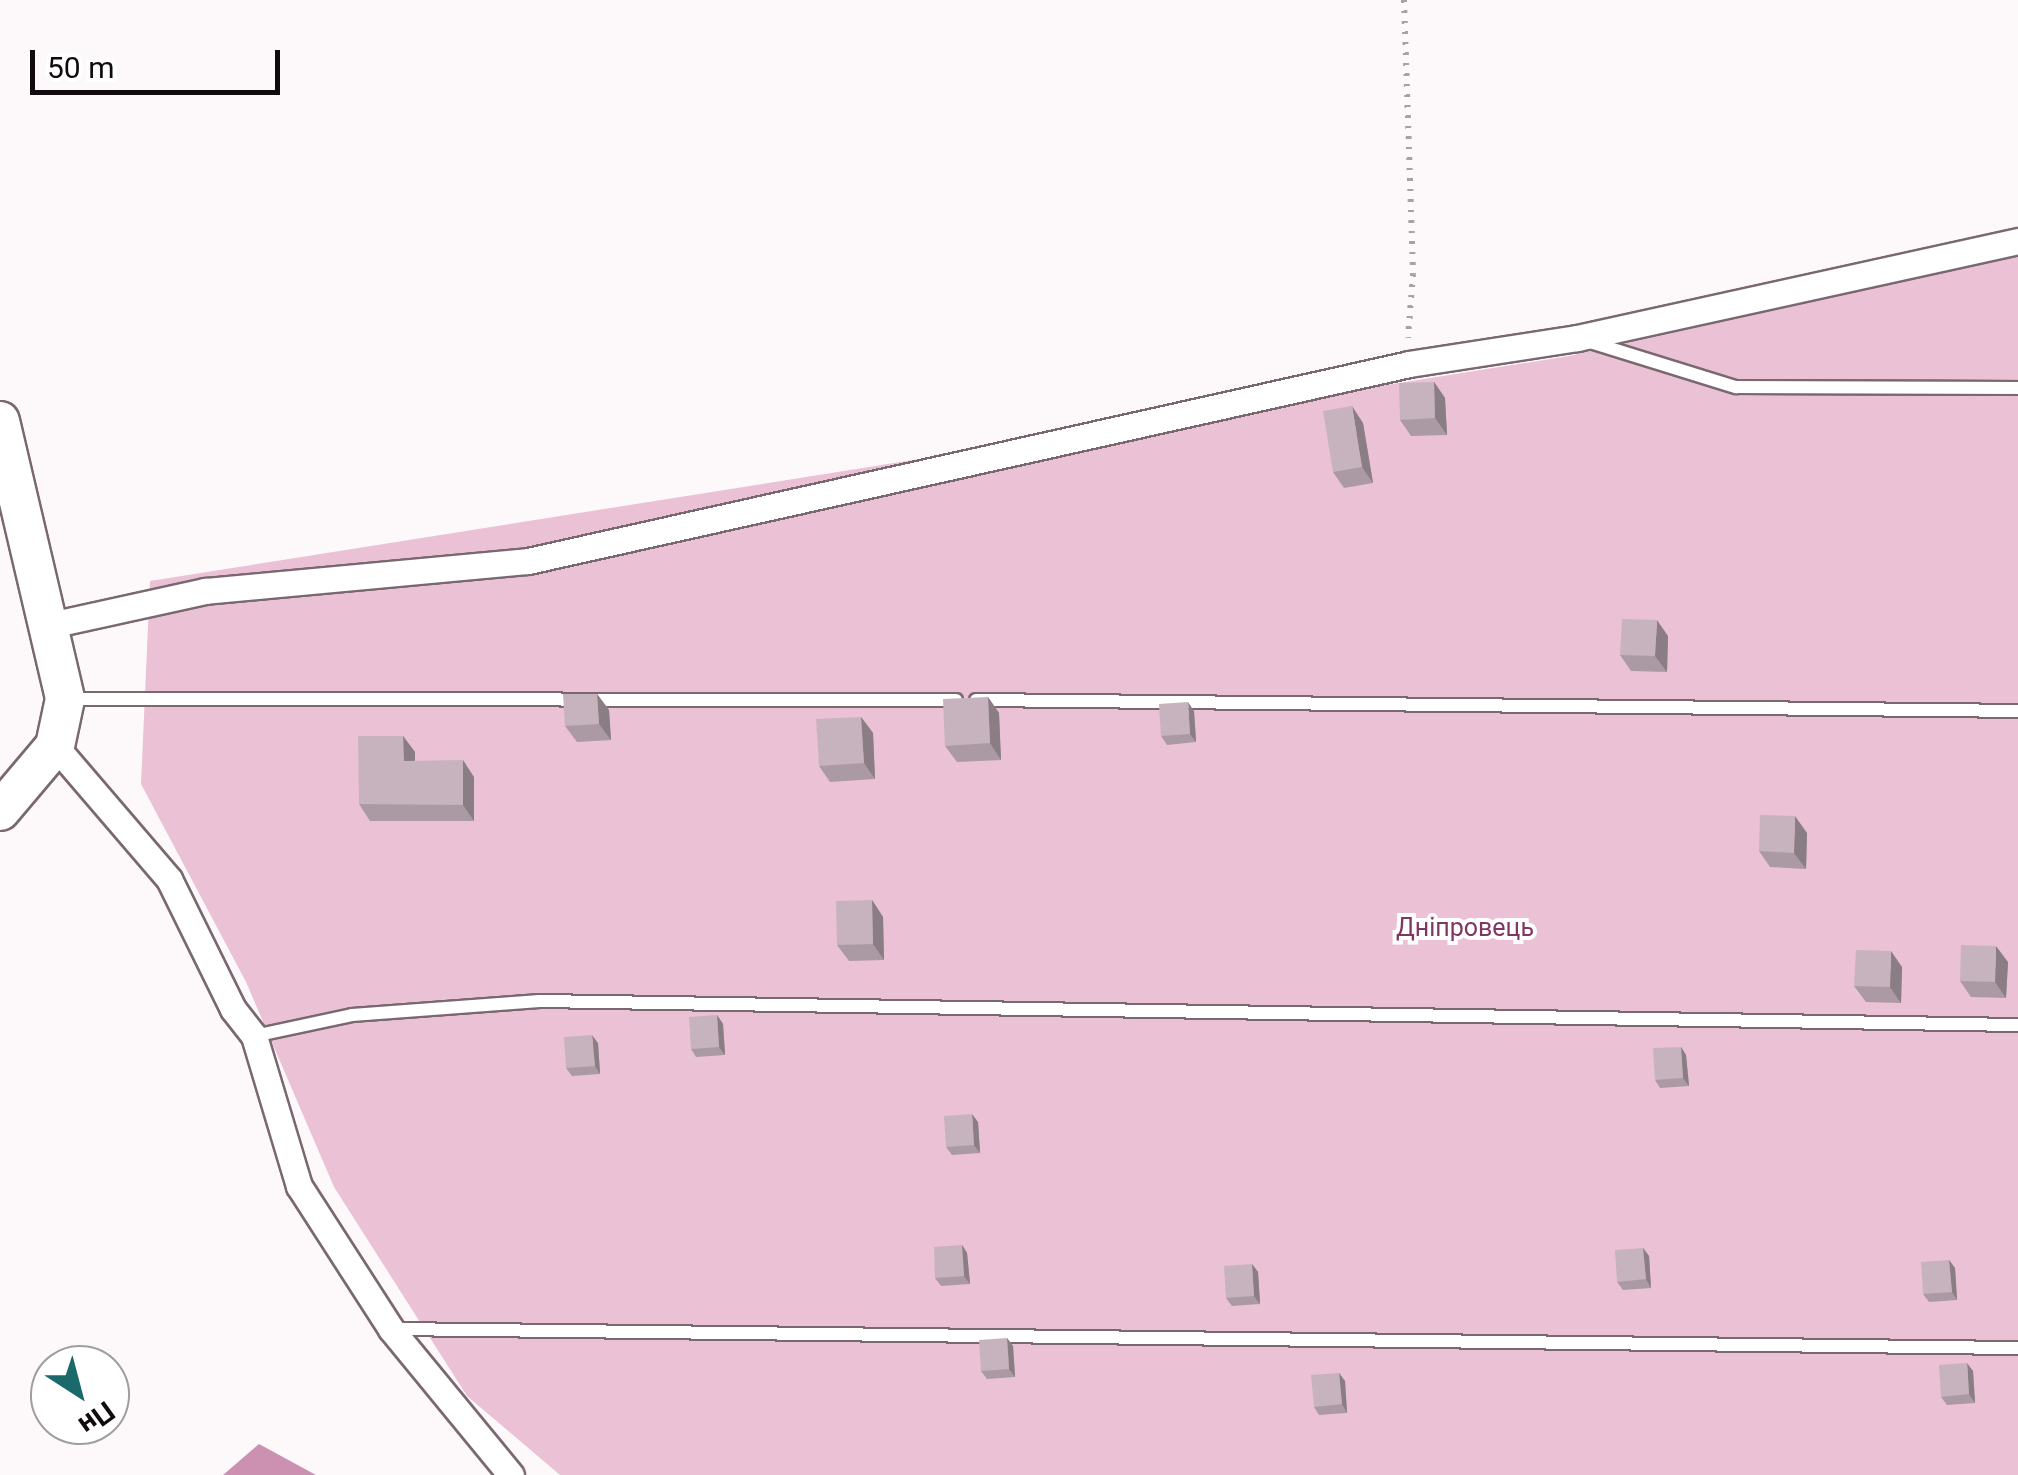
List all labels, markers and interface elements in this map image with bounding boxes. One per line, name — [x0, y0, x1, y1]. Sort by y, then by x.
scale bar — [35, 30, 285, 92]
text: 50 m — [47, 50, 114, 85]
park label: Дніпровець — [1396, 913, 1534, 943]
north arrow — [30, 1345, 130, 1445]
text: Пн — [73, 1394, 121, 1442]

